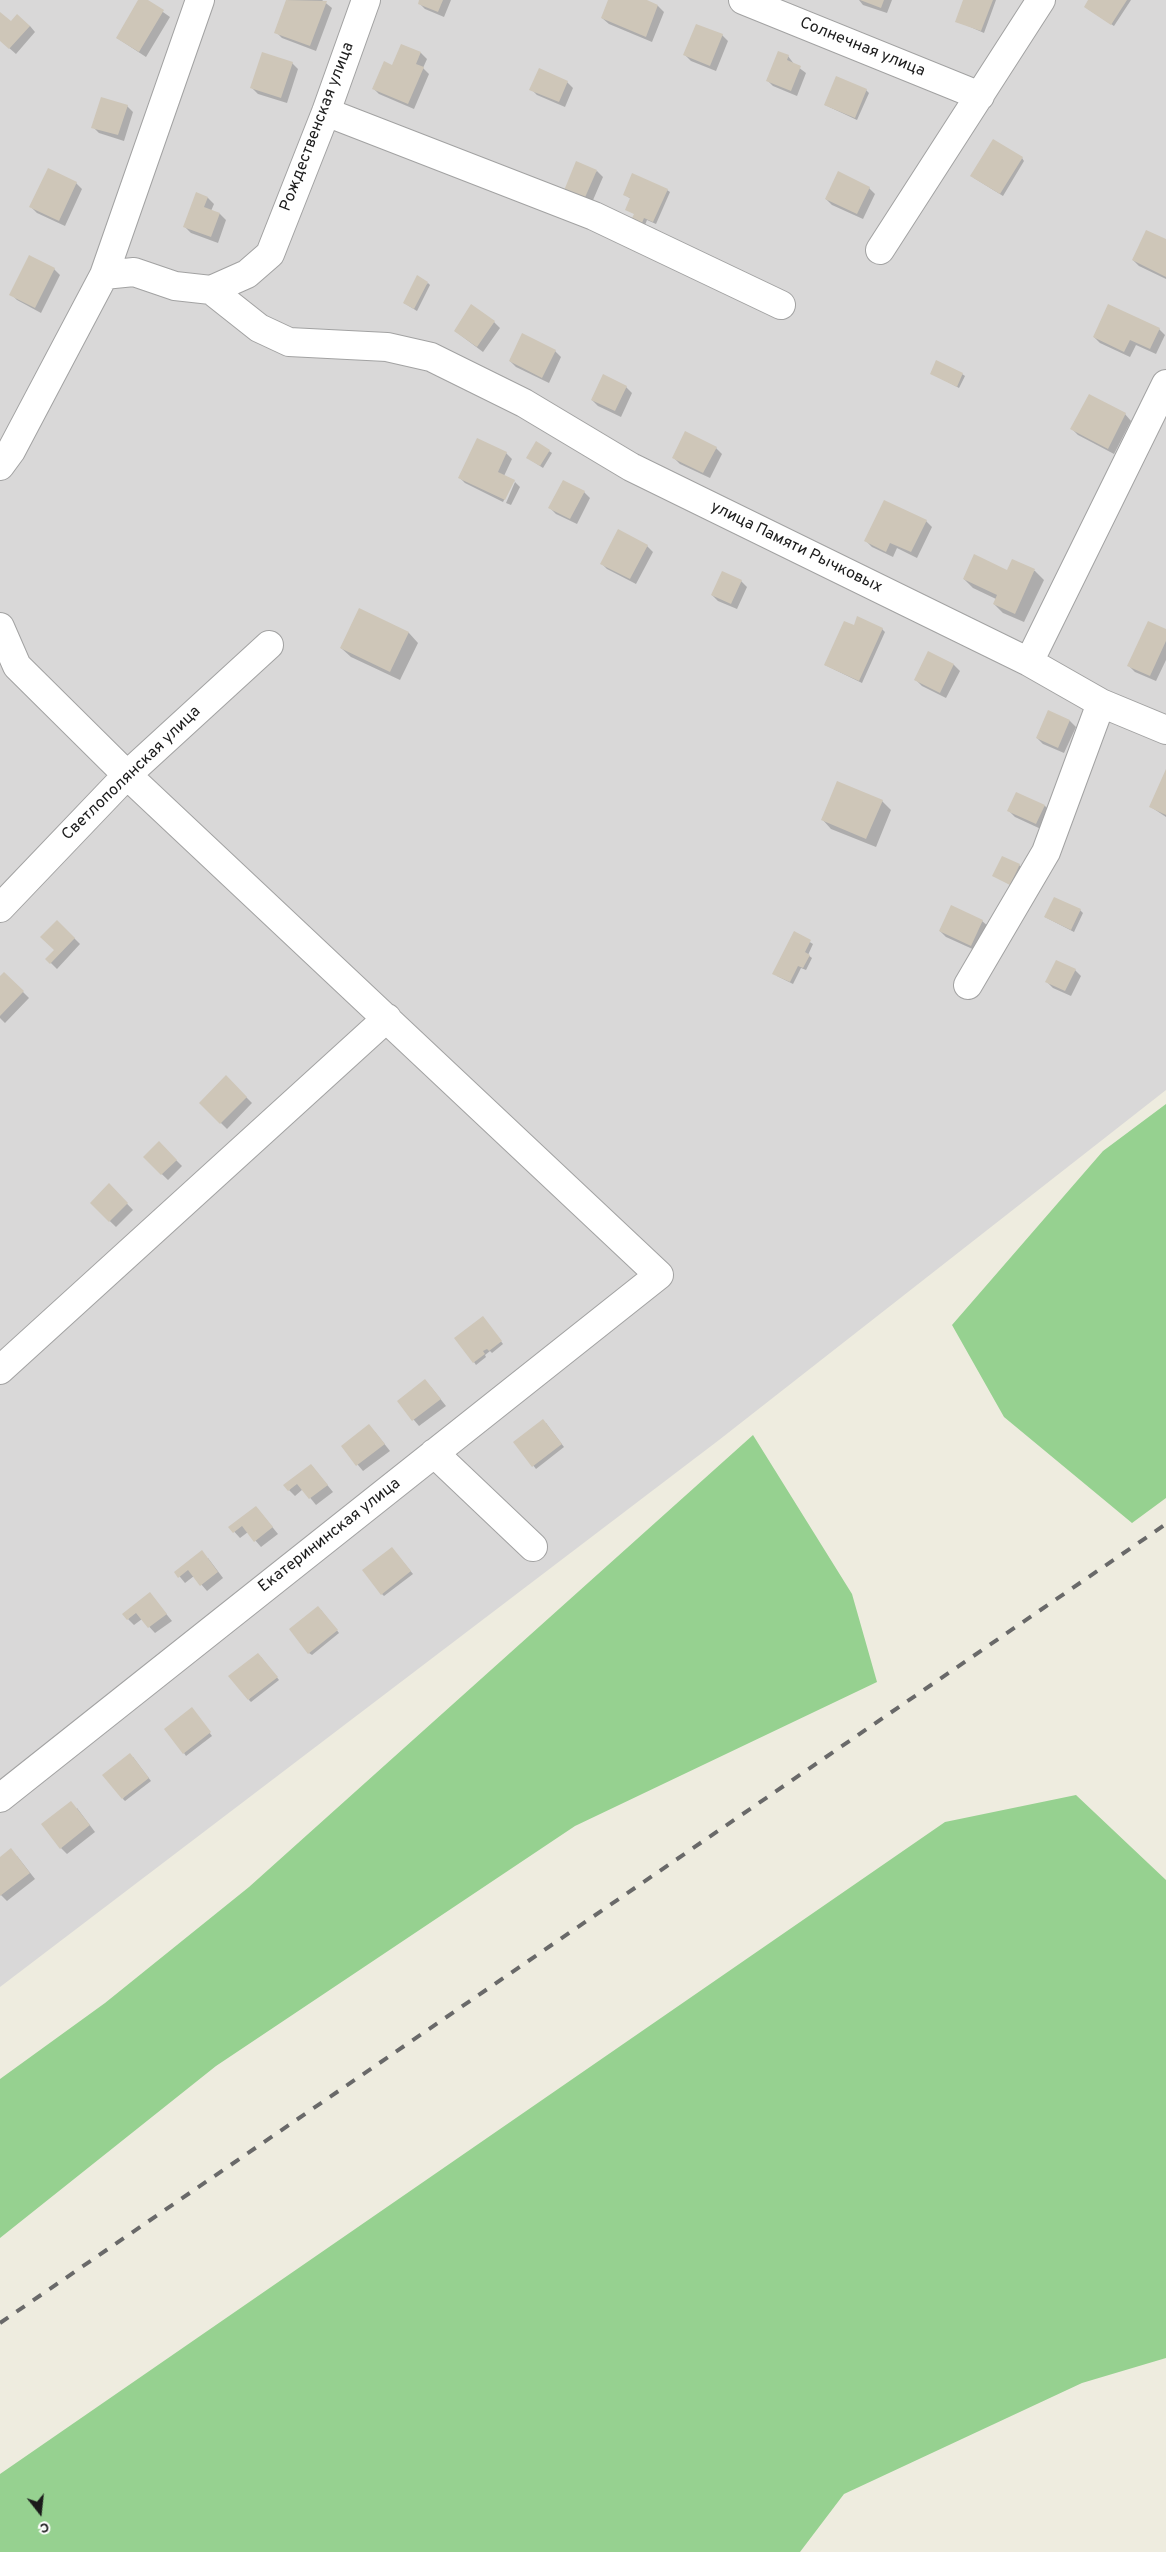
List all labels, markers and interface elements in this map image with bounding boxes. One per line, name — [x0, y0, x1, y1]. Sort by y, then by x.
street label: Солнечная улица — [796, 14, 928, 82]
street label: Рождественская улица — [277, 40, 359, 214]
street label: улица Памяти Рычковых — [707, 498, 885, 598]
street label: Светлополянская улица — [59, 703, 205, 845]
street label: Екатерининская улица — [255, 1475, 405, 1597]
north arrow — [15, 2487, 65, 2537]
text: С — [38, 2517, 51, 2536]

